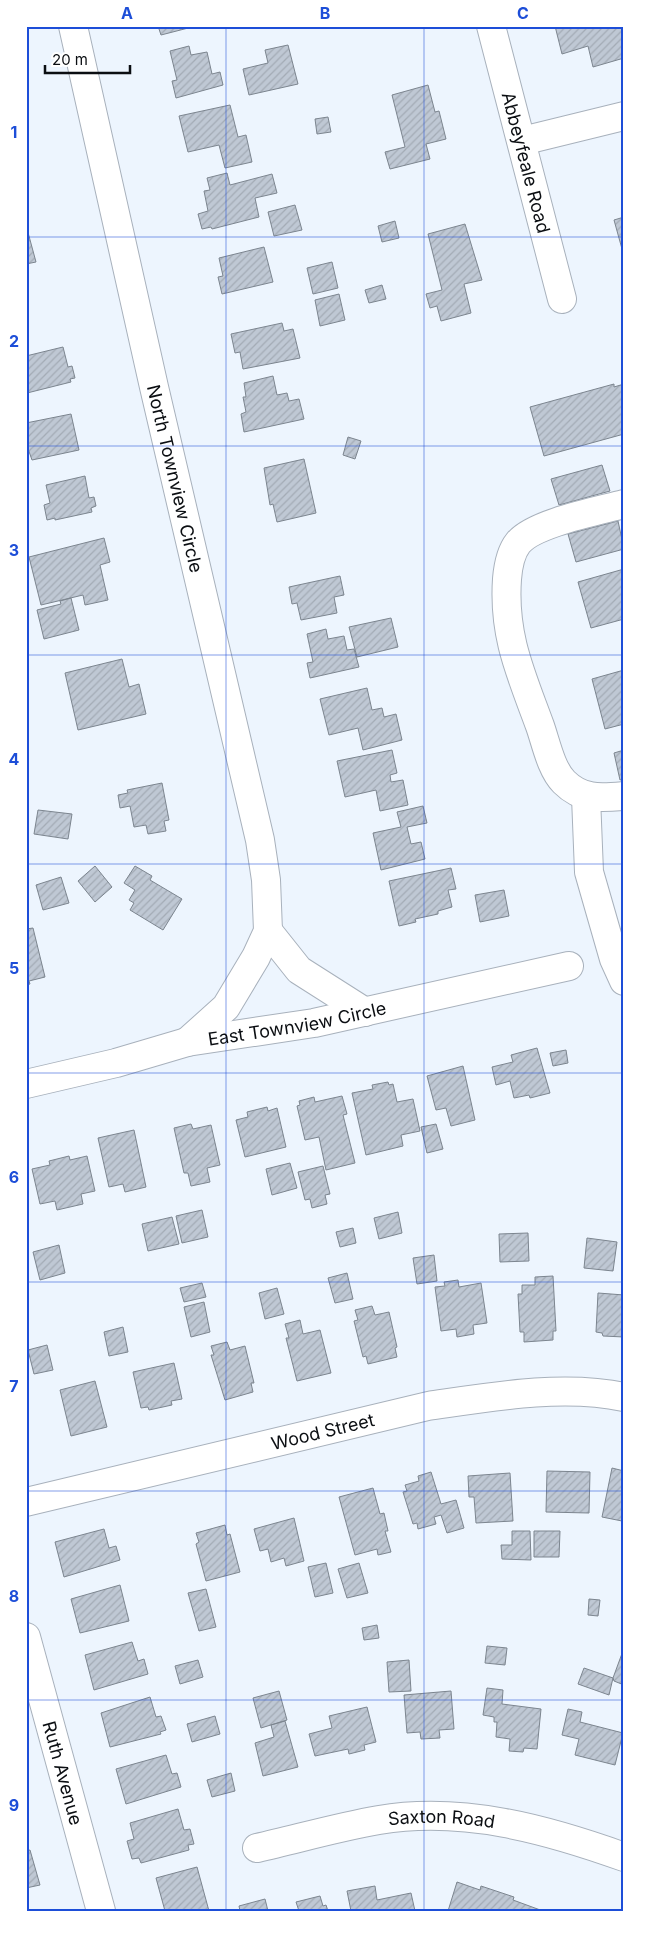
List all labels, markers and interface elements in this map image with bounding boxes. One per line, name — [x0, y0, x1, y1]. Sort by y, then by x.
text: A — [121, 3, 133, 23]
text: B — [320, 3, 330, 23]
text: C — [517, 3, 529, 23]
scale bar — [45, 42, 130, 74]
text: 20 m — [52, 50, 88, 69]
street label: Abbeyfeale Road — [498, 90, 555, 235]
text: 1 — [11, 122, 17, 142]
text: 2 — [9, 331, 19, 351]
street label: North Townview Circle — [143, 382, 208, 575]
text: 3 — [9, 540, 19, 560]
text: 4 — [9, 749, 20, 769]
text: 5 — [9, 958, 19, 978]
street label: East Townview Circle — [206, 997, 388, 1049]
text: 6 — [9, 1167, 19, 1187]
text: 7 — [9, 1376, 19, 1396]
street label: Wood Street — [269, 1409, 376, 1454]
text: 8 — [9, 1586, 19, 1606]
street label: Ruth Avenue — [39, 1719, 87, 1827]
text: 9 — [9, 1795, 19, 1815]
street label: Saxton Road — [387, 1805, 497, 1832]

